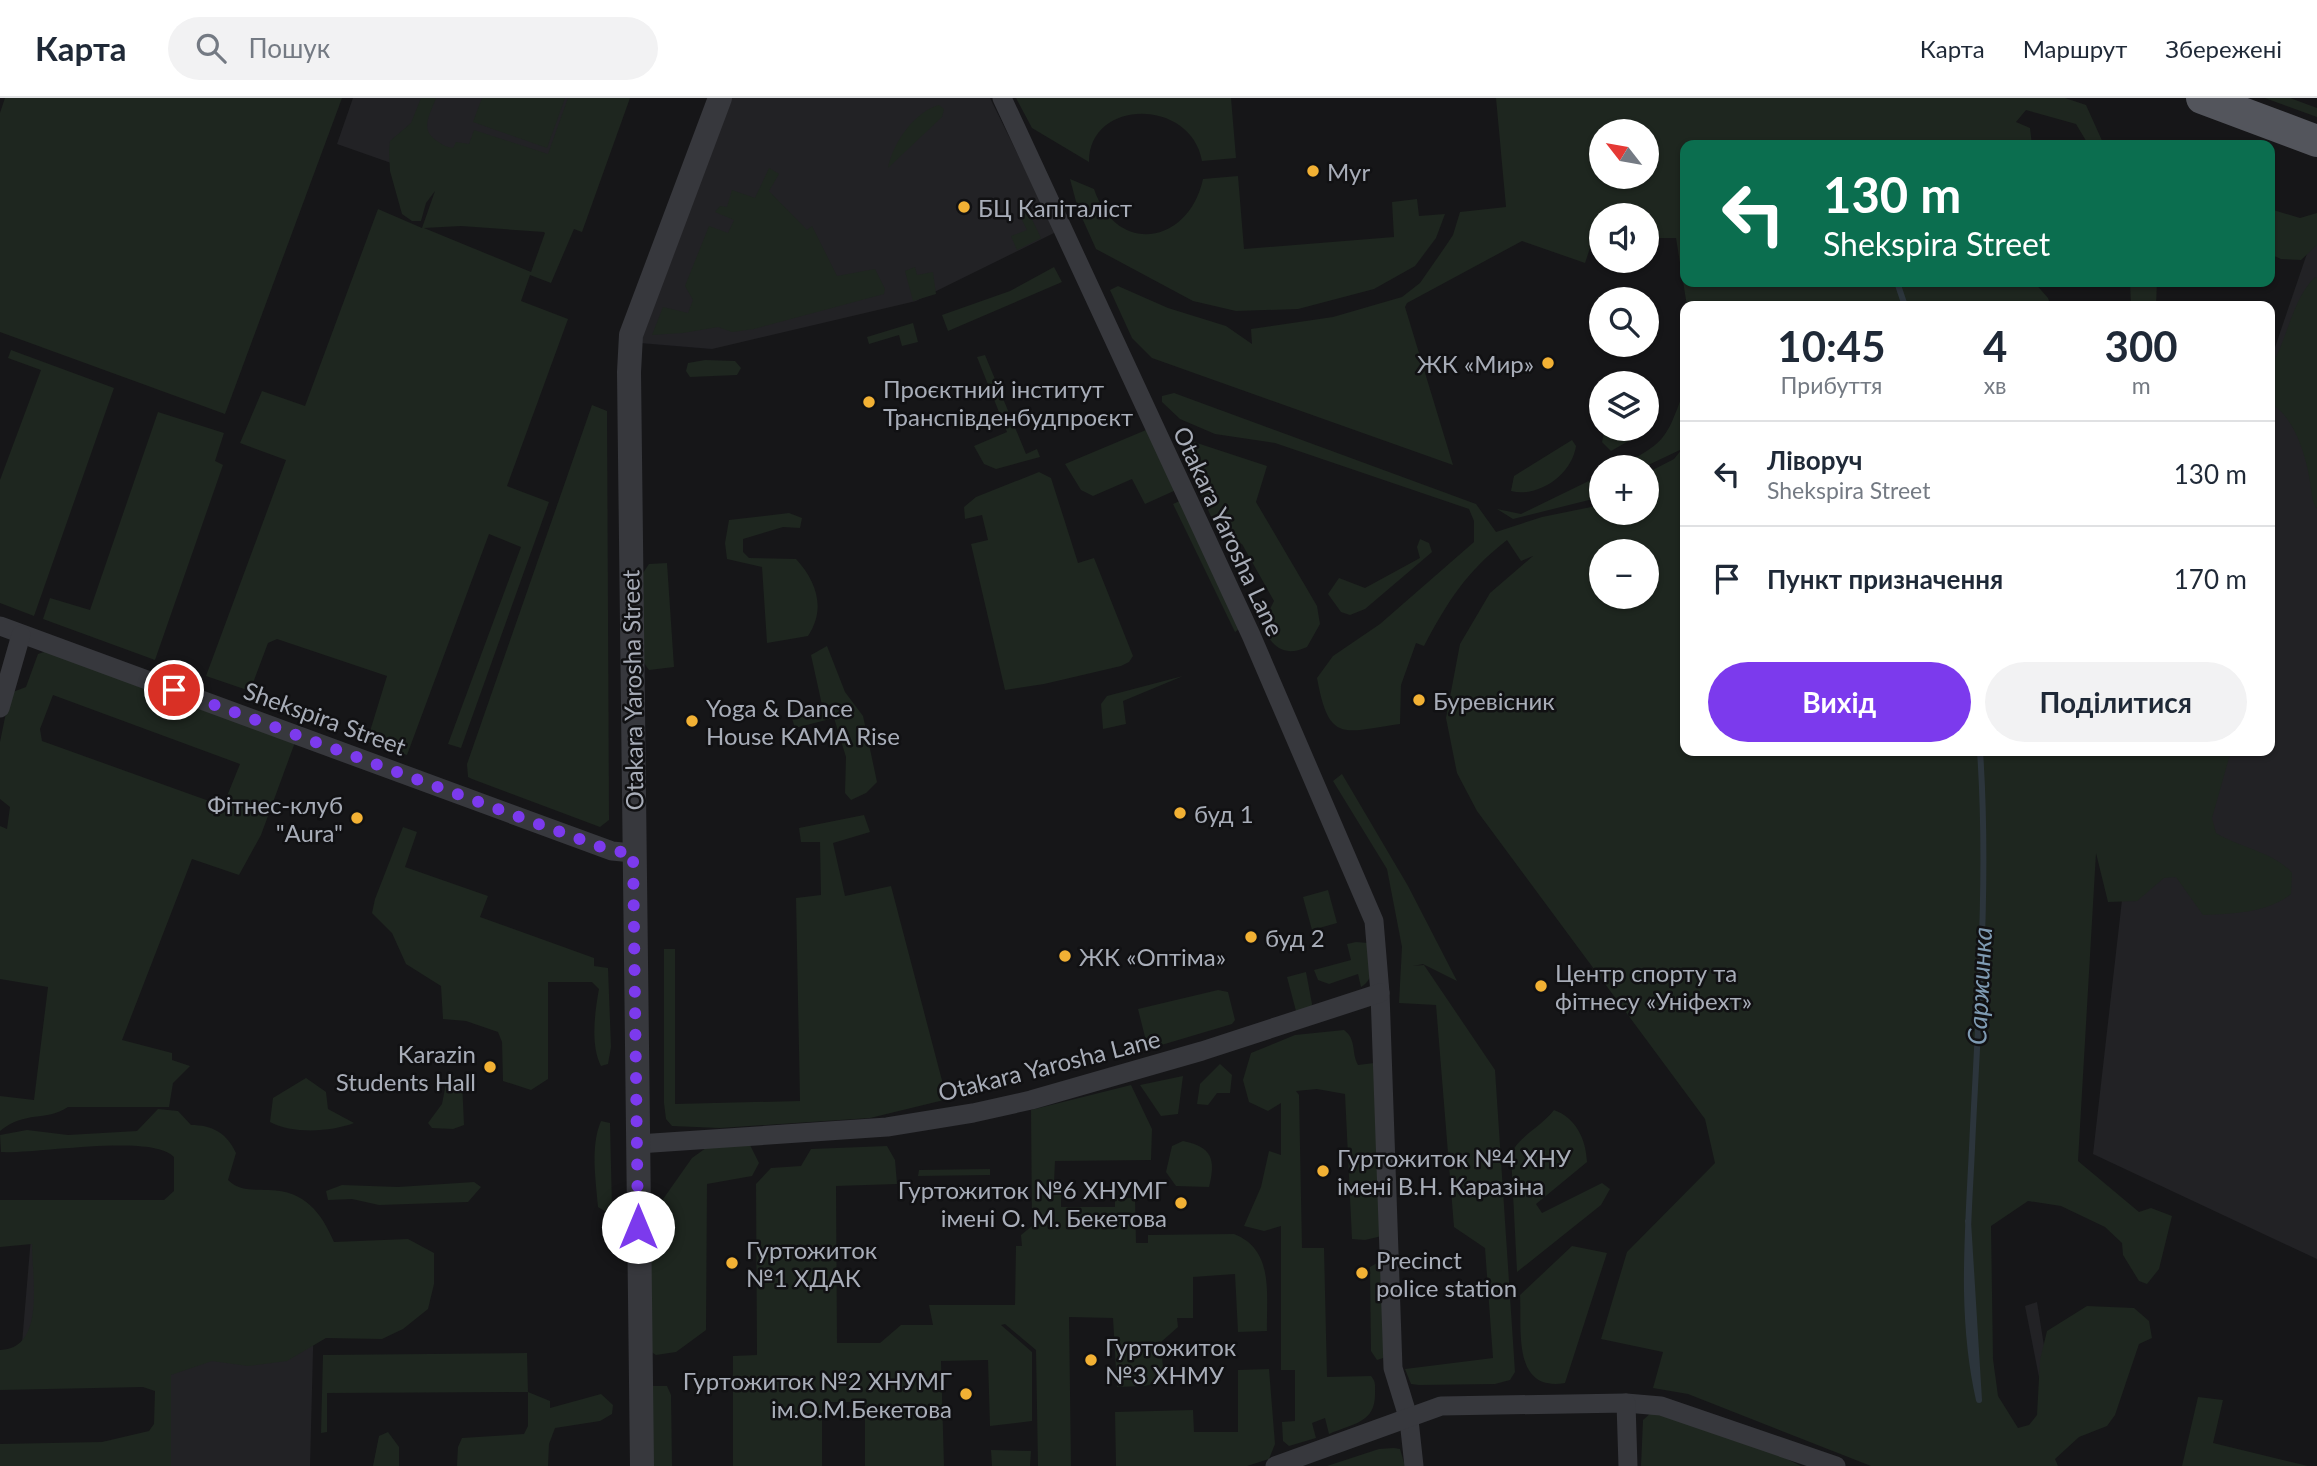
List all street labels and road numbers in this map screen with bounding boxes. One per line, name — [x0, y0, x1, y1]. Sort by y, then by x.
street label: Otakara Yarosha Lane — [1168, 422, 1290, 640]
street label: Otakara Yarosha Street — [615, 569, 649, 811]
street label: Shekspira Street — [240, 675, 410, 761]
street label: Otakara Yarosha Lane — [935, 1023, 1163, 1107]

